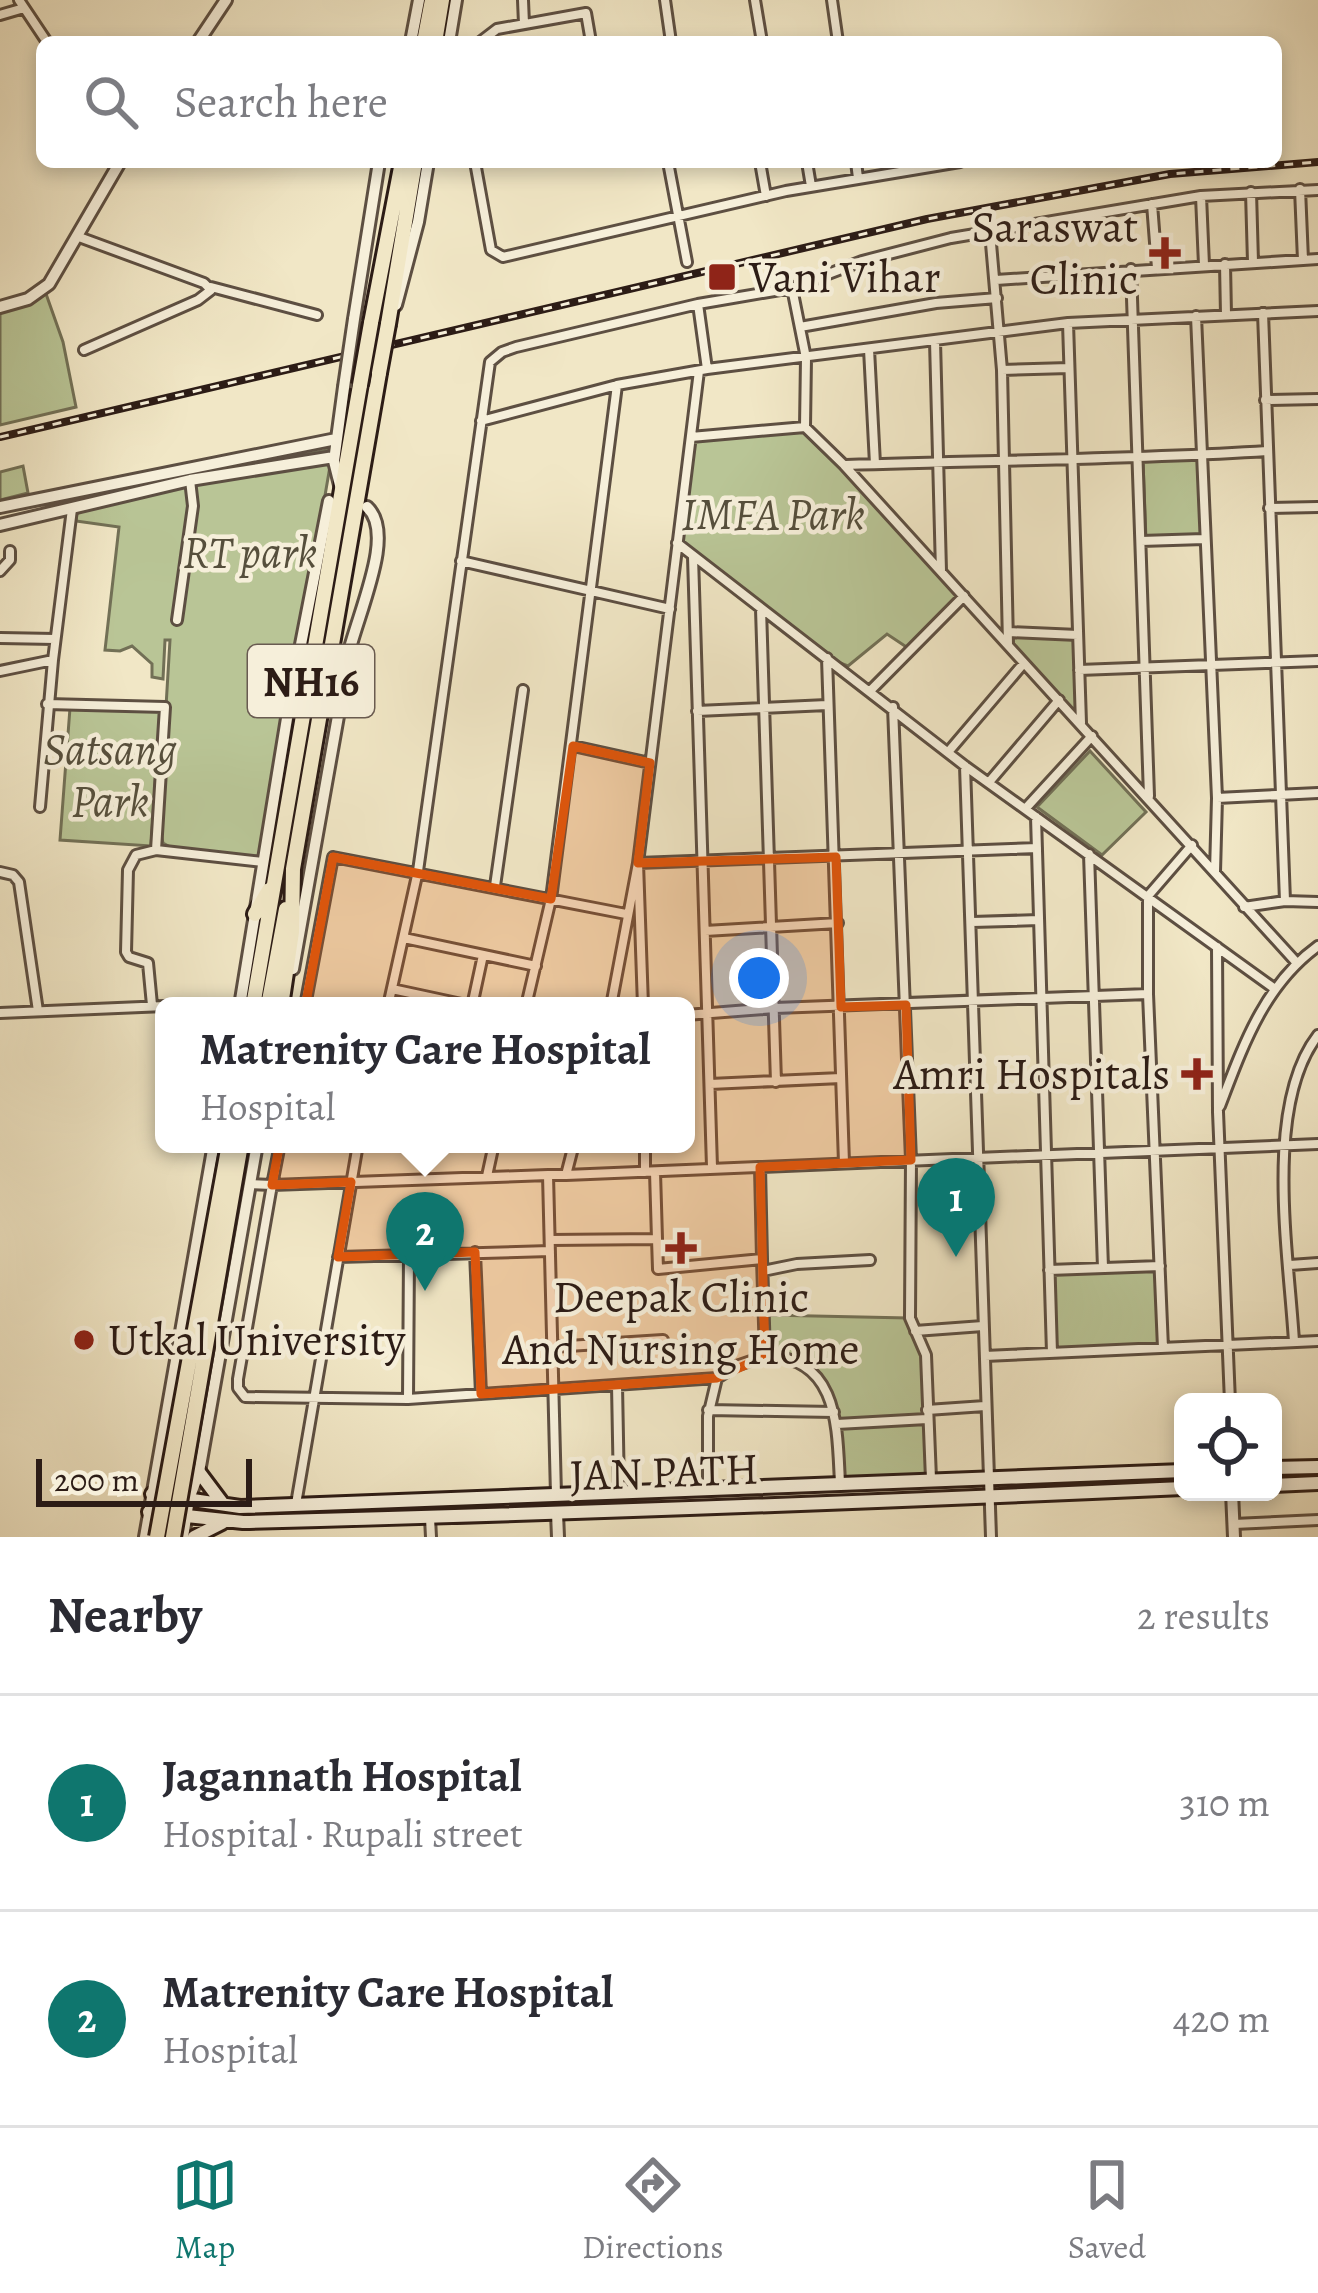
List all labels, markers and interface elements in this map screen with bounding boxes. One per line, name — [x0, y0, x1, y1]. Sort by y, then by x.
search box — [36, 36, 1282, 168]
icon: search — [78, 69, 144, 135]
text: Search here — [174, 71, 388, 133]
place label: Saraswat Clinic — [971, 196, 1138, 310]
marker: Saraswat Clinic — [1149, 237, 1181, 269]
place label: Vani Vihar — [748, 246, 941, 308]
marker: Vani Vihar — [706, 261, 738, 293]
park label: IMFA Park — [681, 483, 865, 545]
park label: RT park — [183, 521, 317, 583]
road number: NH16 — [248, 645, 374, 717]
park label: Satsang Park — [43, 718, 177, 832]
your location — [729, 948, 789, 1008]
popup — [155, 997, 695, 1153]
text: Matrenity Care Hospital — [199, 1018, 651, 1080]
place label: Amri Hospitals — [892, 1043, 1170, 1105]
marker: Amri Hospitals — [1181, 1058, 1213, 1090]
text: Hospital — [199, 1080, 335, 1133]
pin: 1 — [917, 1158, 995, 1257]
pin: 2 — [386, 1192, 464, 1291]
marker: Deepak Clinic And Nursing Home — [665, 1232, 697, 1264]
place label: Deepak Clinic And Nursing Home — [502, 1266, 860, 1380]
place label: Utkal University — [108, 1309, 406, 1371]
marker: Utkal University — [71, 1327, 97, 1353]
map controls — [1174, 1393, 1282, 1501]
button: locate — [1174, 1393, 1282, 1501]
street label: JAN PATH — [568, 1438, 760, 1506]
scale bar — [36, 1453, 252, 1506]
text: 200 m — [54, 1457, 139, 1502]
text: Nearby — [48, 1580, 202, 1650]
text: 2 results — [1137, 1589, 1270, 1642]
text: Jagannath Hospital — [162, 1745, 522, 1807]
text: 1 — [80, 1776, 94, 1829]
text: 310 m — [1179, 1776, 1270, 1829]
text: Hospital · Rupali street — [162, 1807, 523, 1860]
text: Matrenity Care Hospital — [162, 1961, 613, 2023]
text: 2 — [78, 1992, 96, 2045]
text: 420 m — [1173, 1992, 1270, 2045]
text: Hospital — [162, 2023, 298, 2076]
tab: Map — [172, 2152, 238, 2269]
tab: Directions — [582, 2152, 724, 2269]
tab: Saved — [1068, 2152, 1146, 2269]

